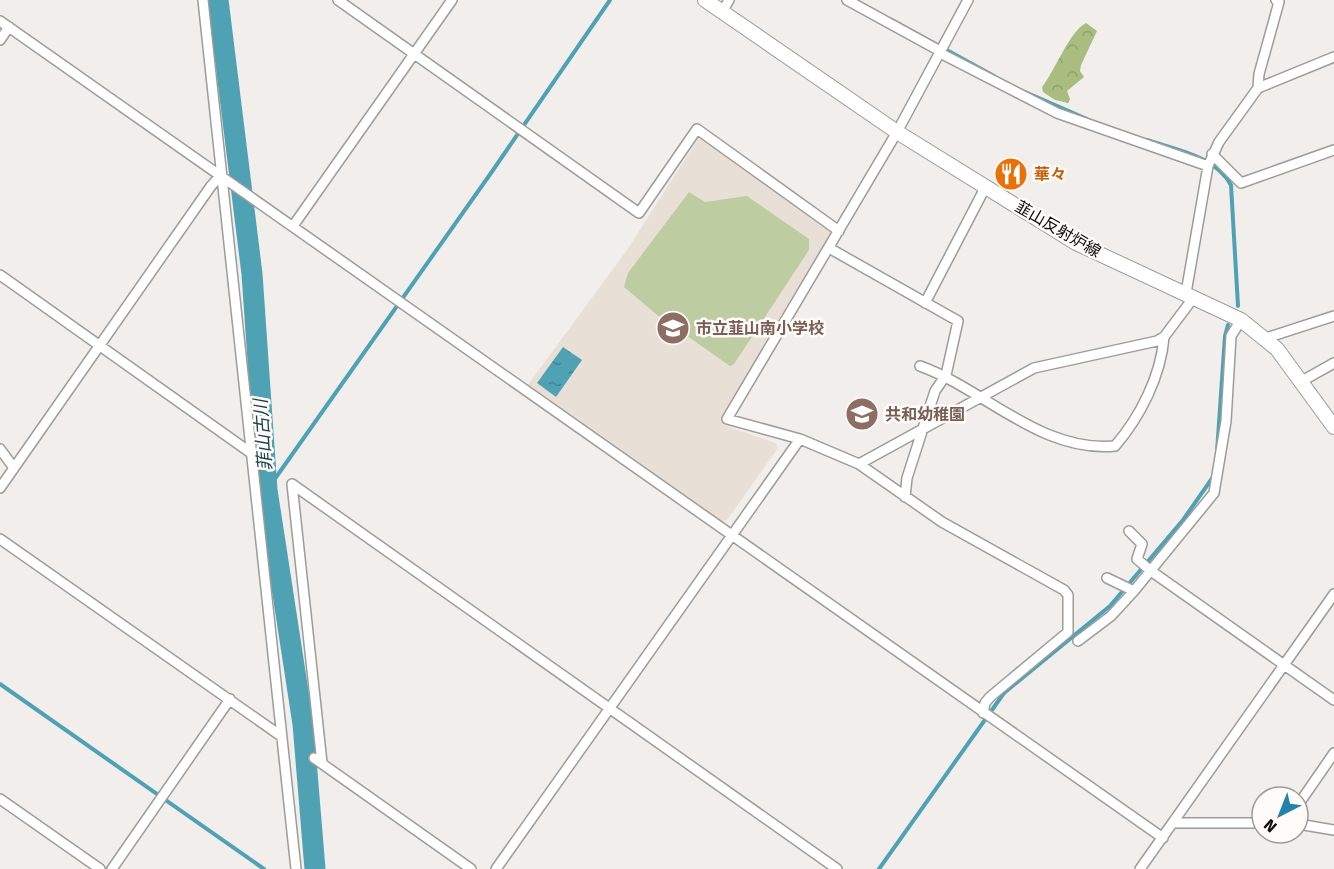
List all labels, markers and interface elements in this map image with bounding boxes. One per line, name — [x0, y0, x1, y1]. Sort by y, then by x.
restaurant icon: 華々 — [993, 156, 1029, 192]
place label: 華々 — [1034, 165, 1066, 184]
street label: 韮山反射炉線 — [1012, 197, 1104, 261]
school or university icon: 市立韮山南小学校 — [655, 310, 691, 346]
place label: 市立韮山南小学校 — [696, 319, 824, 338]
water label: 菲山古川 — [249, 396, 276, 472]
school or university icon: 共和幼稚園 — [844, 396, 880, 432]
place label: 共和幼稚園 — [885, 405, 965, 424]
north arrow — [1250, 785, 1310, 845]
text: N — [1260, 815, 1281, 836]

